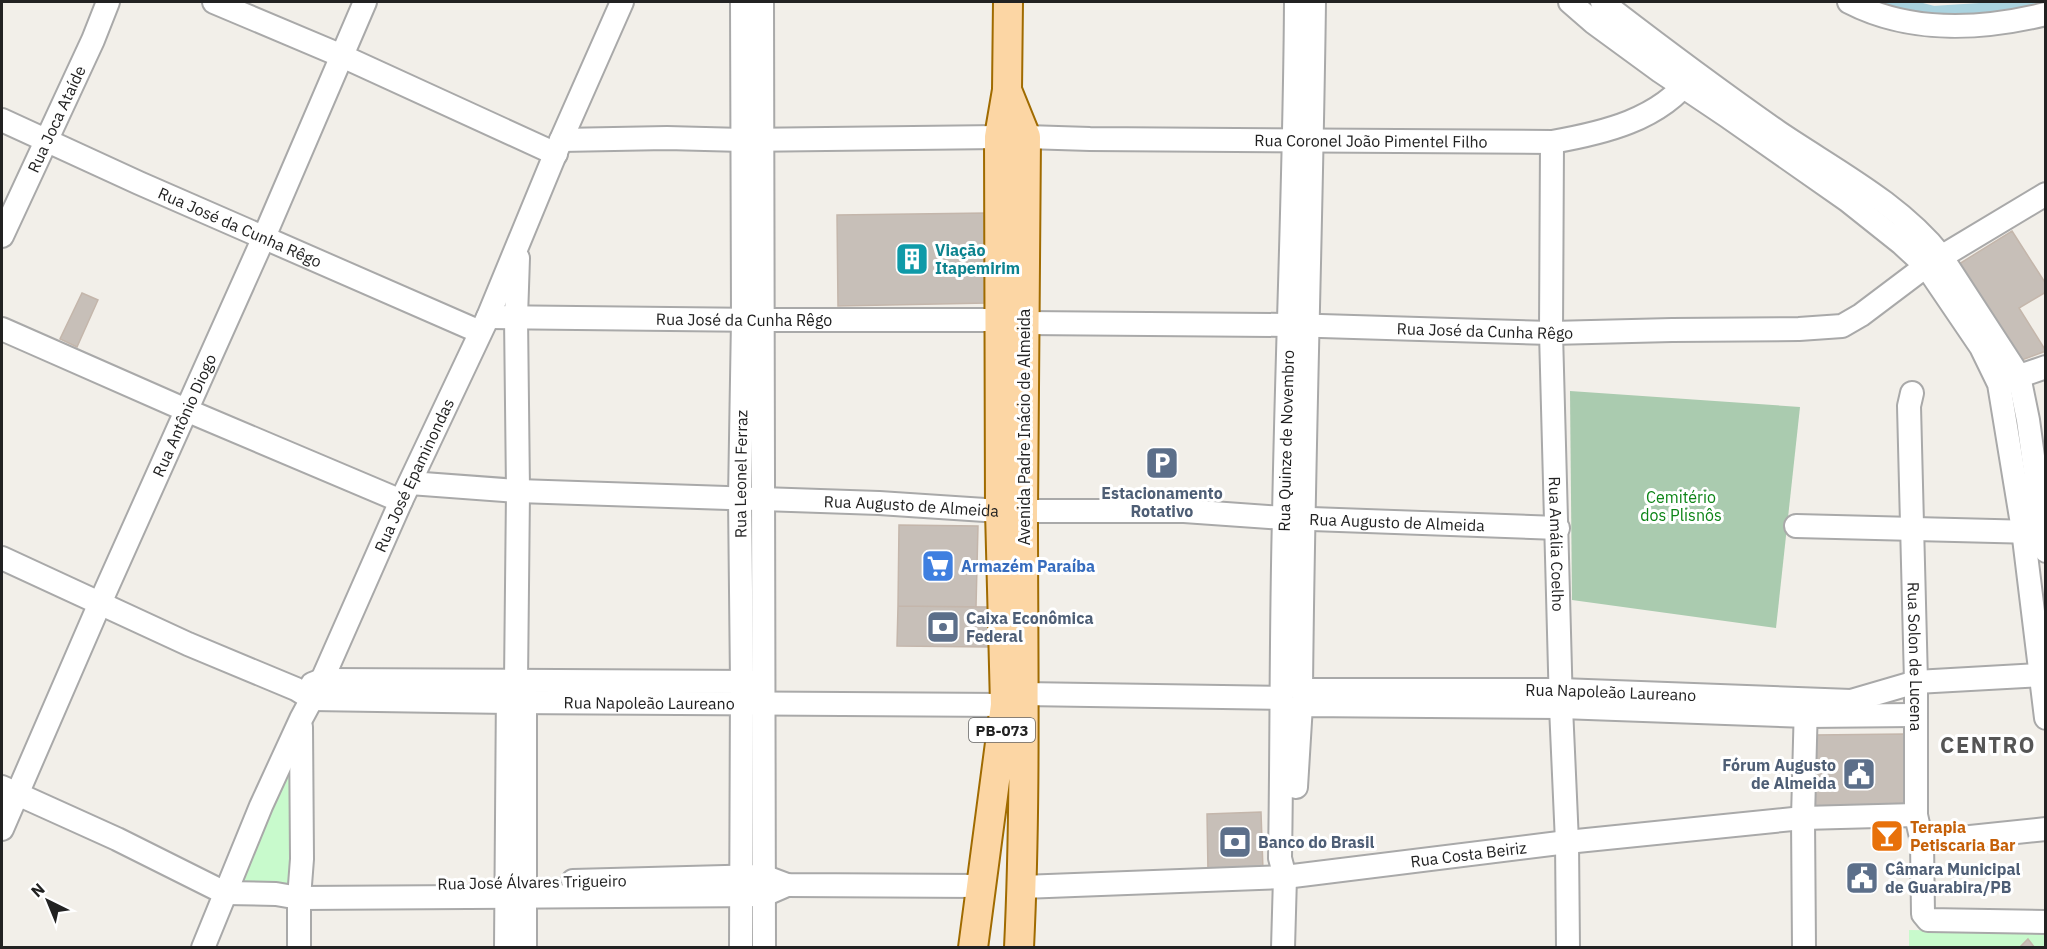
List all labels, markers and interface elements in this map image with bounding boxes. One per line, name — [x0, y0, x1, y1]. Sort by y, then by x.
street label: Rua Joca Ataíde — [23, 62, 90, 176]
street label: Rua Coronel João Pimentel Filho — [1254, 130, 1488, 152]
street label: Rua José da Cunha Rêgo — [155, 183, 325, 272]
place label: Viação Itapemirim — [935, 240, 1020, 278]
building icon: Viação Itapemirim — [894, 241, 930, 277]
street label: Avenida Padre Inácio de Almeida — [1014, 308, 1034, 545]
street label: Rua José da Cunha Rêgo — [656, 309, 832, 330]
street label: Rua José da Cunha Rêgo — [1396, 318, 1573, 343]
street label: Rua Quinze de Novembro — [1274, 350, 1298, 532]
street label: Rua Antônio Diogo — [148, 351, 220, 480]
street label: Rua José Epaminondas — [370, 395, 458, 555]
street label: Rua Leonel Ferraz — [730, 410, 751, 538]
parking icon: Estacionamento Rotativo — [1144, 445, 1180, 481]
street label: Rua Amália Coelho — [1545, 476, 1568, 612]
place label: Estacionamento Rotativo — [1101, 483, 1223, 521]
park label: Cemitério dos Plisnôs — [1640, 487, 1722, 525]
street label: Rua Augusto de Almeida — [823, 491, 1000, 521]
street label: Rua Augusto de Almeida — [1309, 509, 1485, 535]
supermarket icon: Armazém Paraíba — [920, 548, 956, 584]
place label: Armazém Paraíba — [961, 556, 1095, 576]
street label: Rua Solon de Lucena — [1903, 582, 1926, 732]
place label: Caixa Econômica Federal — [966, 608, 1094, 646]
bank icon: Caixa Econômica Federal — [925, 609, 961, 645]
street label: Rua Napoleão Laureano — [1525, 680, 1697, 705]
street label: Rua Napoleão Laureano — [564, 692, 735, 713]
road number: PB-073 — [969, 718, 1035, 742]
district label: CENTRO — [1940, 730, 2036, 759]
place label: Fórum Augusto de Almeida — [1722, 755, 1836, 793]
public building icon: Fórum Augusto de Almeida — [1841, 756, 1877, 792]
place label: Terapia Petiscaria Bar — [1910, 817, 2016, 855]
bar icon: Terapia Petiscaria Bar — [1869, 818, 1905, 854]
bank icon: Banco do Brasil — [1217, 824, 1253, 860]
place label: Banco do Brasil — [1258, 832, 1374, 852]
street label: Rua Costa Beiriz — [1409, 837, 1528, 871]
place label: Câmara Municipal de Guarabira/PB — [1885, 859, 2020, 897]
public building icon: Câmara Municipal de Guarabira/PB — [1844, 860, 1880, 896]
street label: Rua José Álvares Trigueiro — [437, 869, 627, 894]
north arrow — [18, 871, 78, 931]
text: N — [27, 879, 49, 901]

